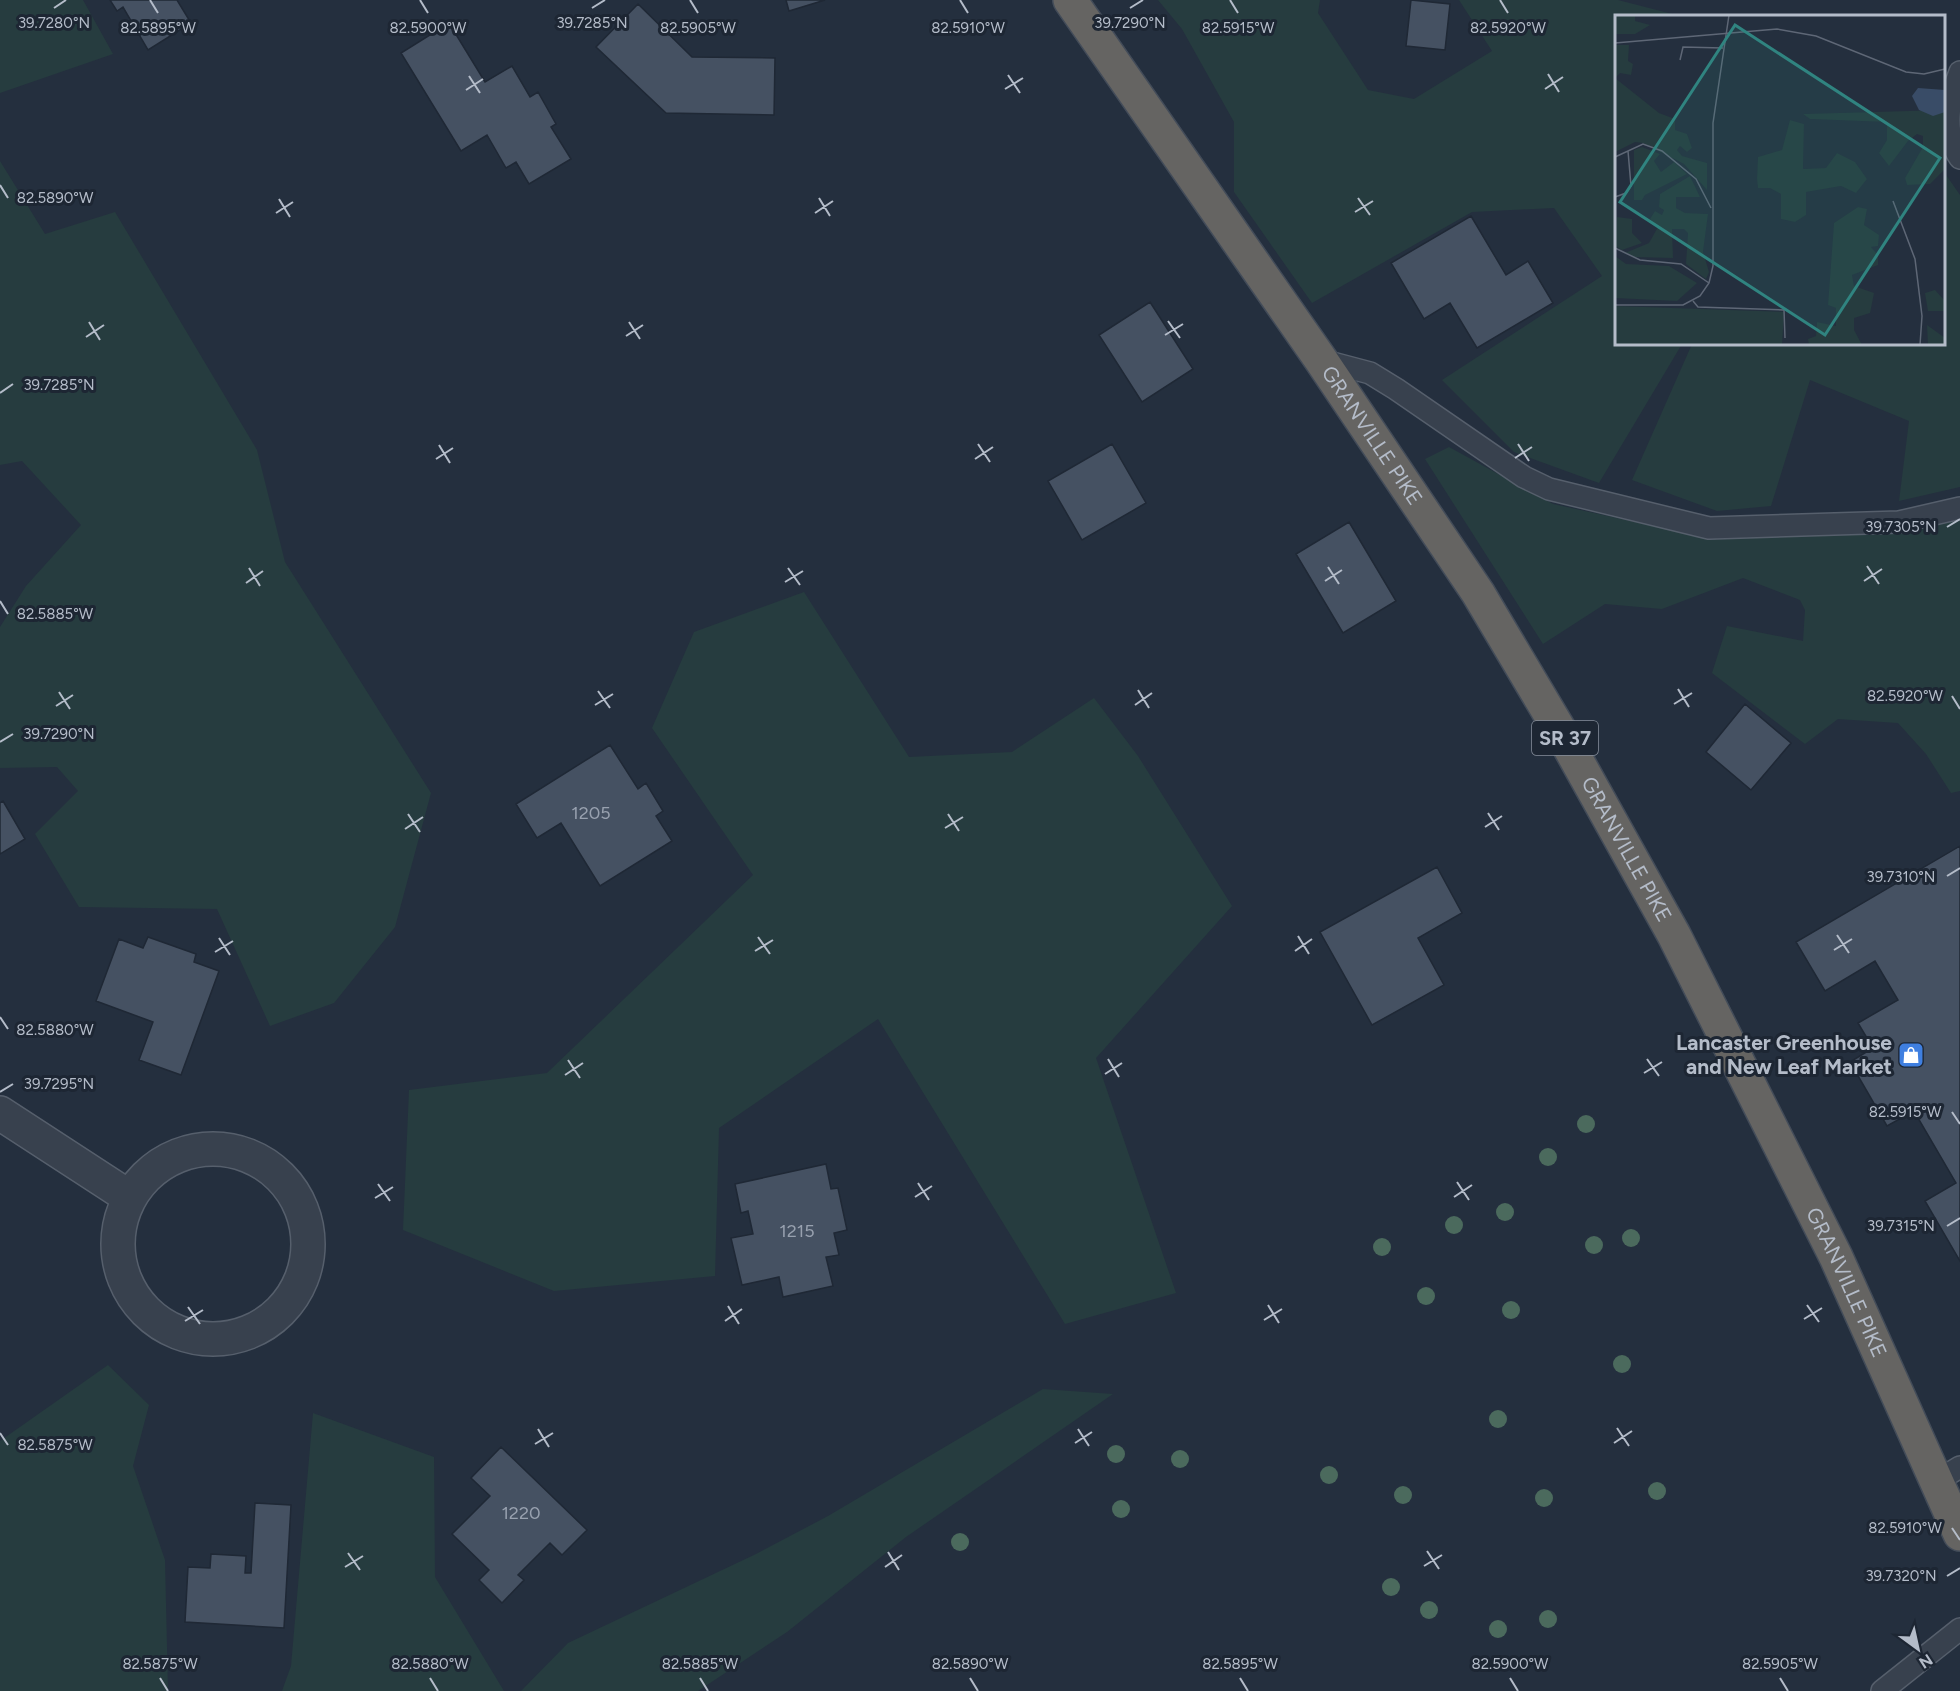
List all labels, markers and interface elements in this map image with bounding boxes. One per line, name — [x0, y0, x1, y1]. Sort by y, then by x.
text: 39.7280°N — [18, 14, 90, 32]
text: 39.7285°N — [556, 14, 628, 32]
text: 39.7290°N — [1094, 14, 1166, 32]
inset map — [1615, 15, 1945, 345]
text: 82.5895°W — [120, 19, 196, 37]
text: 82.5900°W — [390, 19, 467, 37]
text: 82.5905°W — [660, 19, 737, 37]
text: 82.5910°W — [931, 19, 1005, 37]
text: 82.5915°W — [1202, 19, 1275, 37]
text: 82.5920°W — [1470, 19, 1546, 37]
text: 82.5890°W — [17, 189, 94, 207]
street label: GRANVILLE PIKE — [1317, 361, 1428, 510]
text: 39.7285°N — [23, 376, 95, 394]
text: 39.7305°N — [1865, 518, 1937, 536]
text: 82.5885°W — [17, 605, 94, 623]
text: 82.5920°W — [1867, 687, 1943, 705]
road number: SR 37 — [1532, 721, 1598, 755]
text: 39.7290°N — [23, 725, 95, 743]
street label: GRANVILLE PIKE — [1576, 772, 1677, 926]
house number: 1205 — [571, 802, 611, 824]
text: 39.7310°N — [1867, 868, 1935, 886]
text: 82.5880°W — [16, 1021, 94, 1039]
place label: Lancaster Greenhouse and New Leaf Market — [1676, 1030, 1892, 1079]
shop icon: Lancaster Greenhouse and New Leaf Market — [1896, 1040, 1926, 1070]
text: 39.7295°N — [24, 1075, 94, 1093]
text: 82.5915°W — [1869, 1103, 1942, 1121]
street label: GRANVILLE PIKE — [1801, 1203, 1892, 1361]
text: 39.7315°N — [1867, 1217, 1935, 1235]
house number: 1215 — [779, 1220, 815, 1242]
text: 82.5875°W — [17, 1436, 93, 1454]
house number: 1220 — [501, 1502, 541, 1524]
text: 82.5910°W — [1868, 1519, 1942, 1537]
text: 39.7320°N — [1865, 1567, 1937, 1585]
north arrow — [1888, 1619, 1948, 1679]
text: N — [1916, 1650, 1936, 1672]
text: 82.5875°W — [122, 1655, 198, 1673]
text: 82.5880°W — [391, 1655, 469, 1673]
text: 82.5885°W — [662, 1655, 739, 1673]
text: 82.5890°W — [932, 1655, 1009, 1673]
text: 82.5895°W — [1202, 1655, 1278, 1673]
text: 82.5900°W — [1472, 1655, 1549, 1673]
text: 82.5905°W — [1742, 1655, 1819, 1673]

